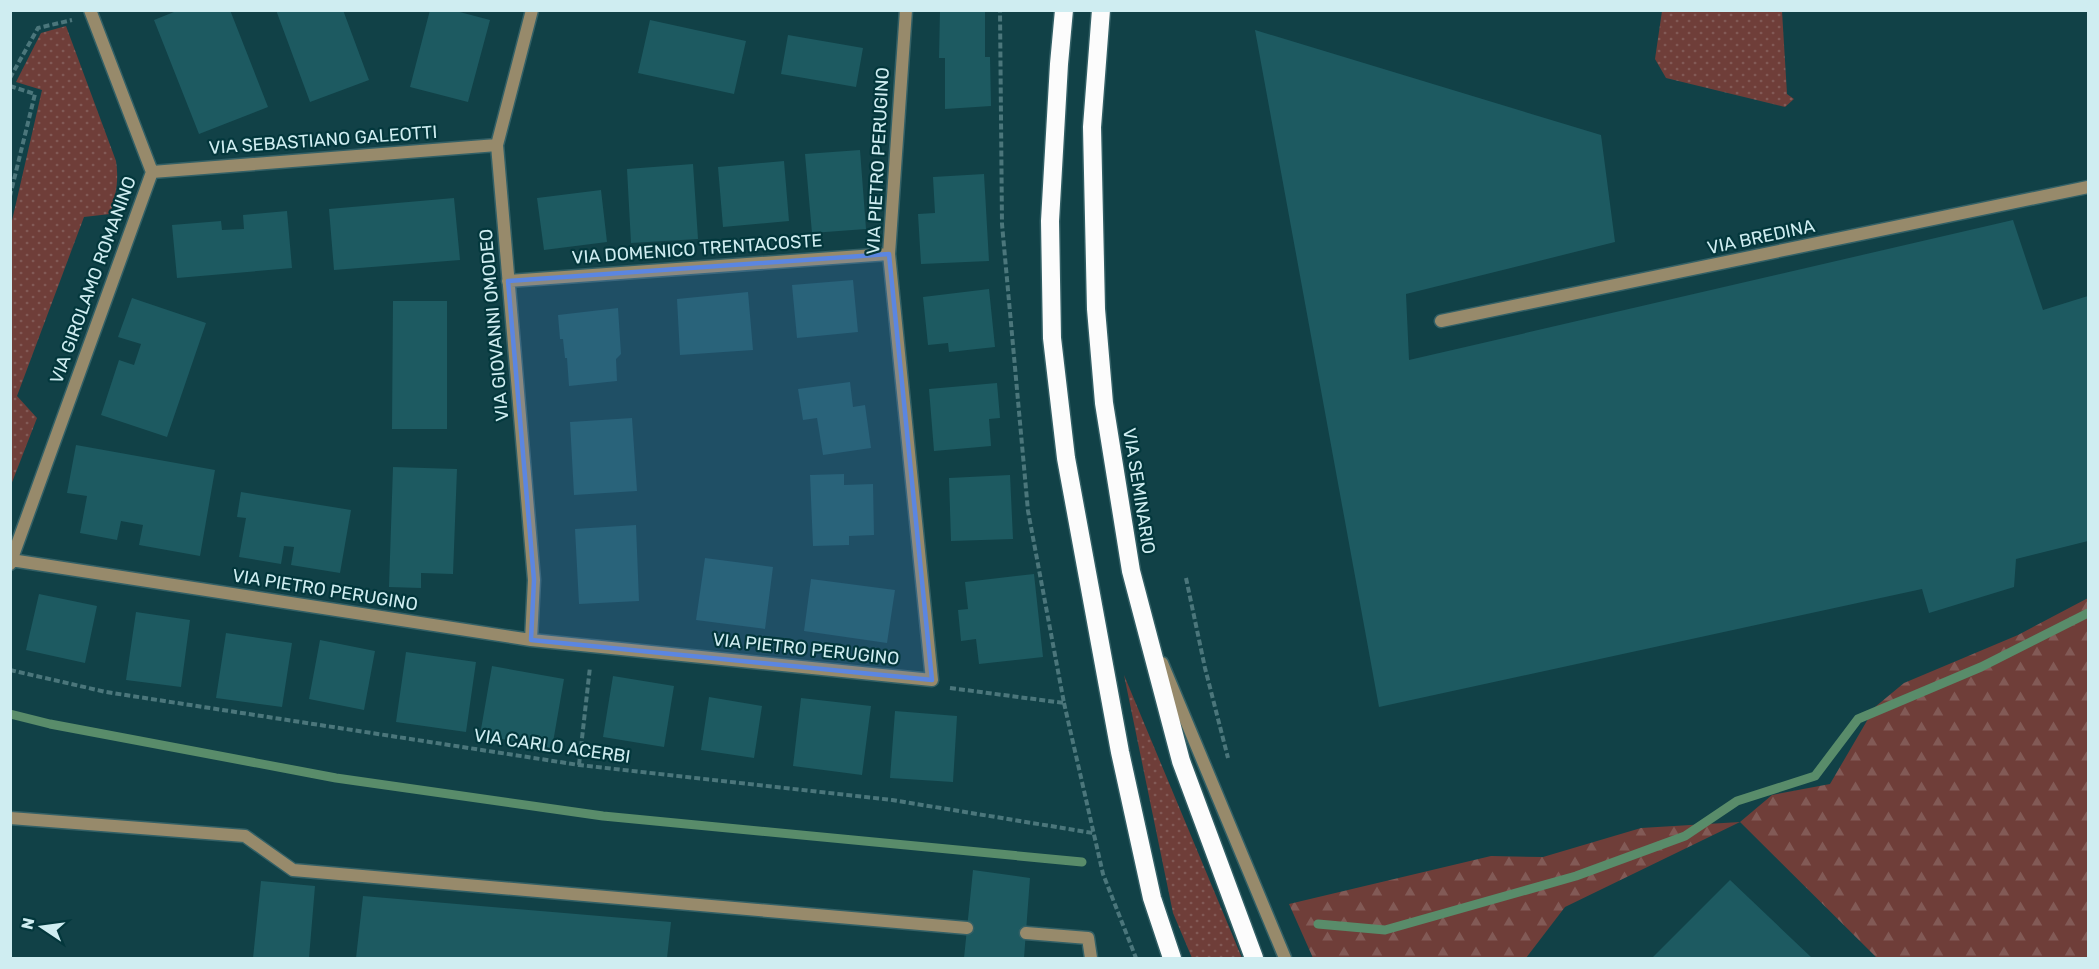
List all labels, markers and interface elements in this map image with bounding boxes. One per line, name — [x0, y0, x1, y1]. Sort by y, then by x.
street label: VIA PIETRO PERUGINO — [862, 67, 894, 255]
street label: VIA SEBASTIANO GALEOTTI — [208, 121, 438, 159]
street label: VIA GIROLAMO ROMANINO — [45, 173, 141, 387]
street label: VIA BREDINA — [1705, 215, 1817, 259]
street label: VIA GIOVANNI OMODEO — [475, 228, 513, 422]
street label: VIA DOMENICO TRENTACOSTE — [571, 229, 823, 269]
street label: VIA SEMINARIO — [1118, 426, 1160, 556]
street label: VIA PIETRO PERUGINO — [231, 564, 419, 616]
street label: VIA PIETRO PERUGINO — [712, 628, 900, 670]
street label: VIA CARLO ACERBI — [472, 724, 632, 768]
north arrow — [12, 897, 72, 957]
text: N — [17, 916, 38, 931]

